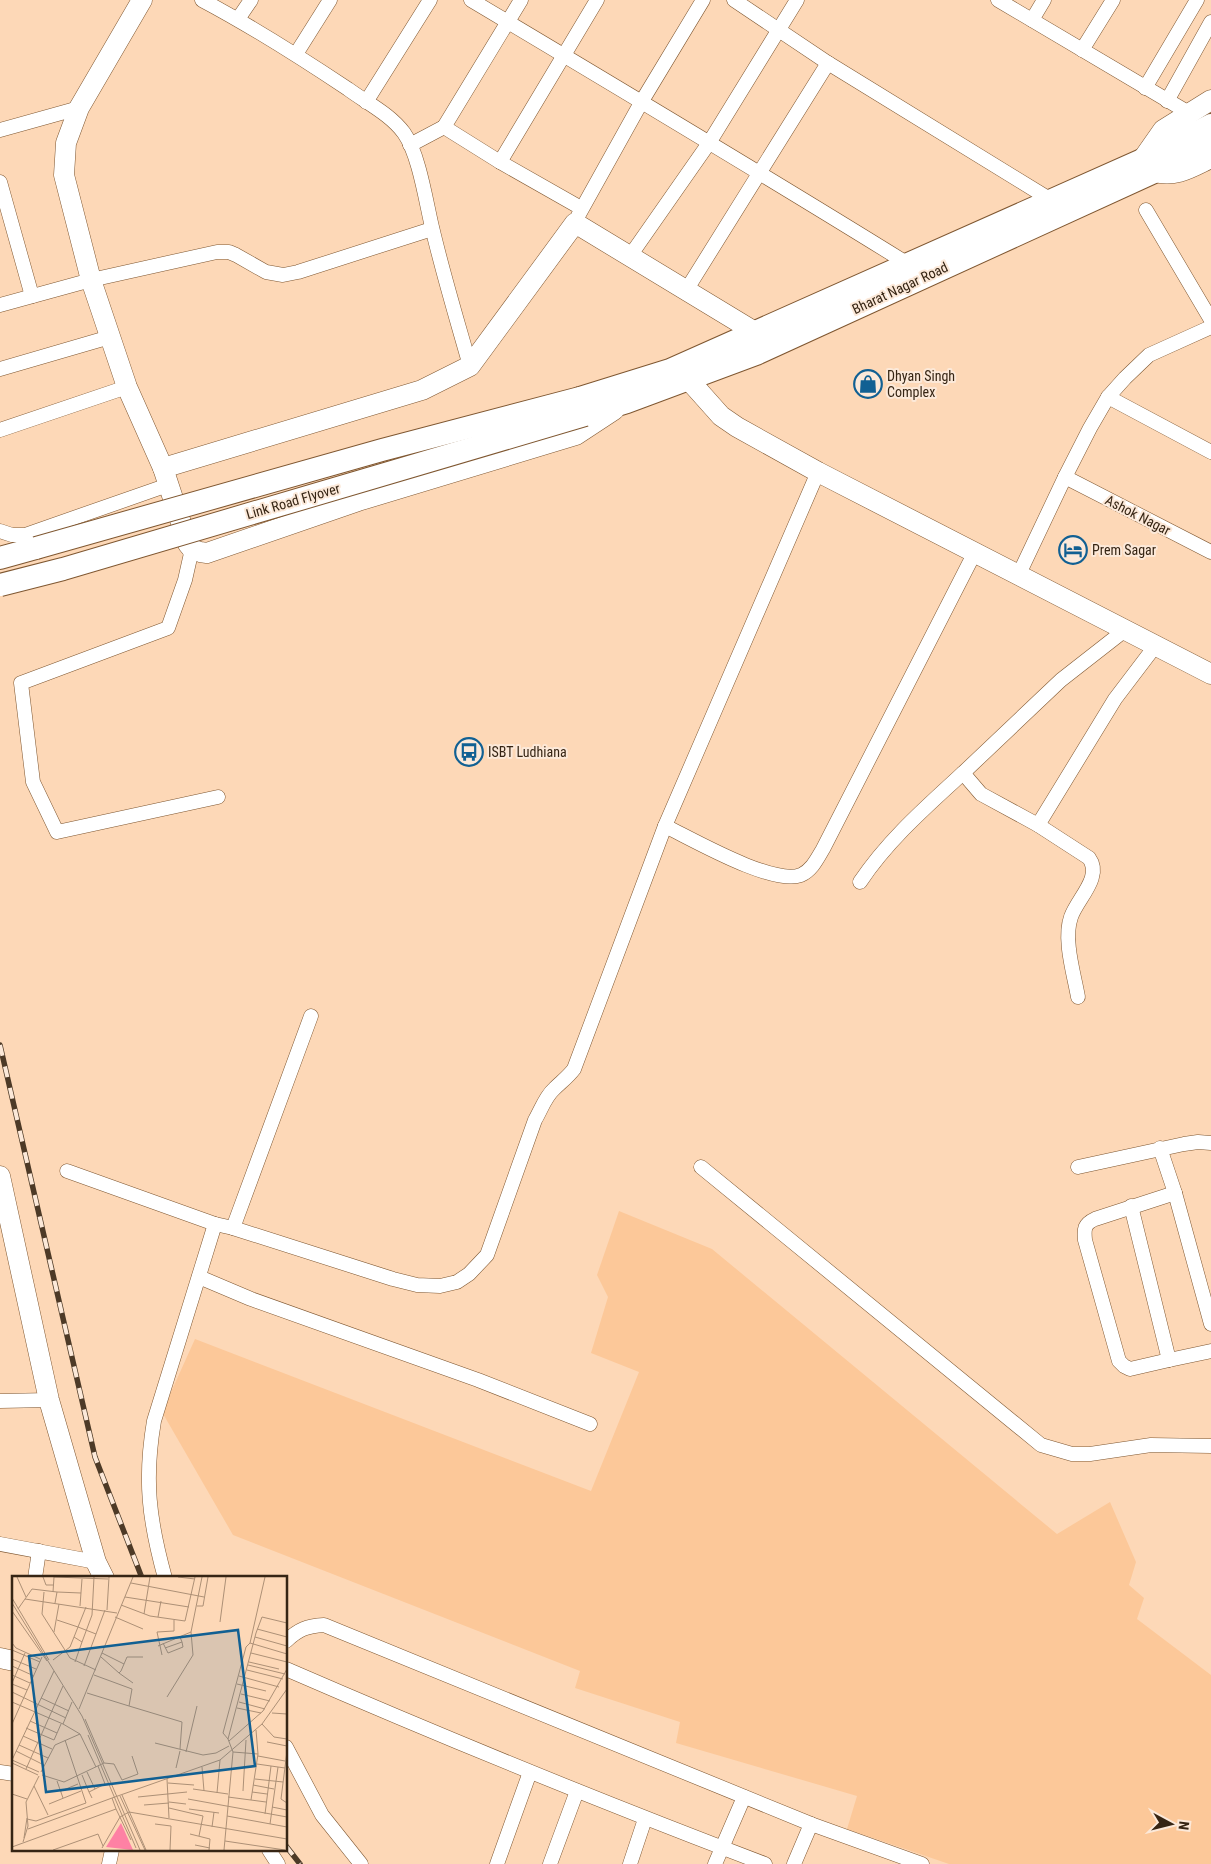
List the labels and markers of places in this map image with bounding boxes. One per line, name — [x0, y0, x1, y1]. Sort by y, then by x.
place label: Dhyan Singh Complex — [887, 368, 955, 400]
shop icon: Dhyan Singh Complex — [853, 369, 883, 399]
hotel icon: Prem Sagar — [1058, 535, 1088, 565]
place label: Prem Sagar — [1092, 542, 1156, 558]
bus stop icon: ISBT Ludhiana — [454, 737, 484, 767]
place label: ISBT Ludhiana — [488, 744, 567, 760]

